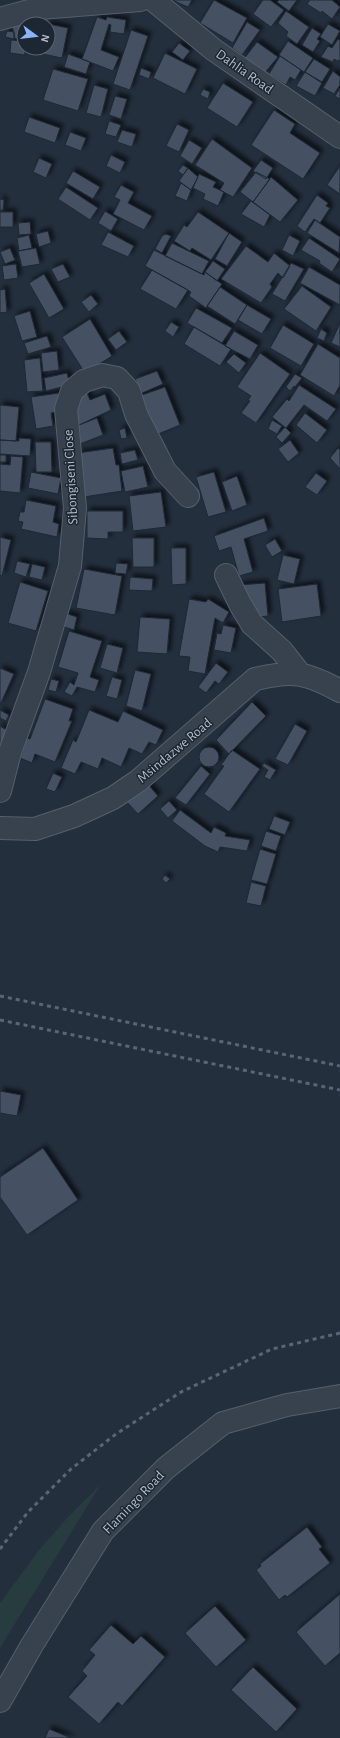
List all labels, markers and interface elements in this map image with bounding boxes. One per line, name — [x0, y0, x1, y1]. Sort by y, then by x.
north arrow — [16, 16, 56, 56]
text: N — [39, 33, 51, 44]
street label: Dahlia Road — [213, 47, 276, 97]
street label: Sibongiseni Close — [62, 429, 80, 525]
street label: Msindazwe Road — [135, 716, 214, 786]
street label: Flamingo Road — [100, 1469, 167, 1537]

